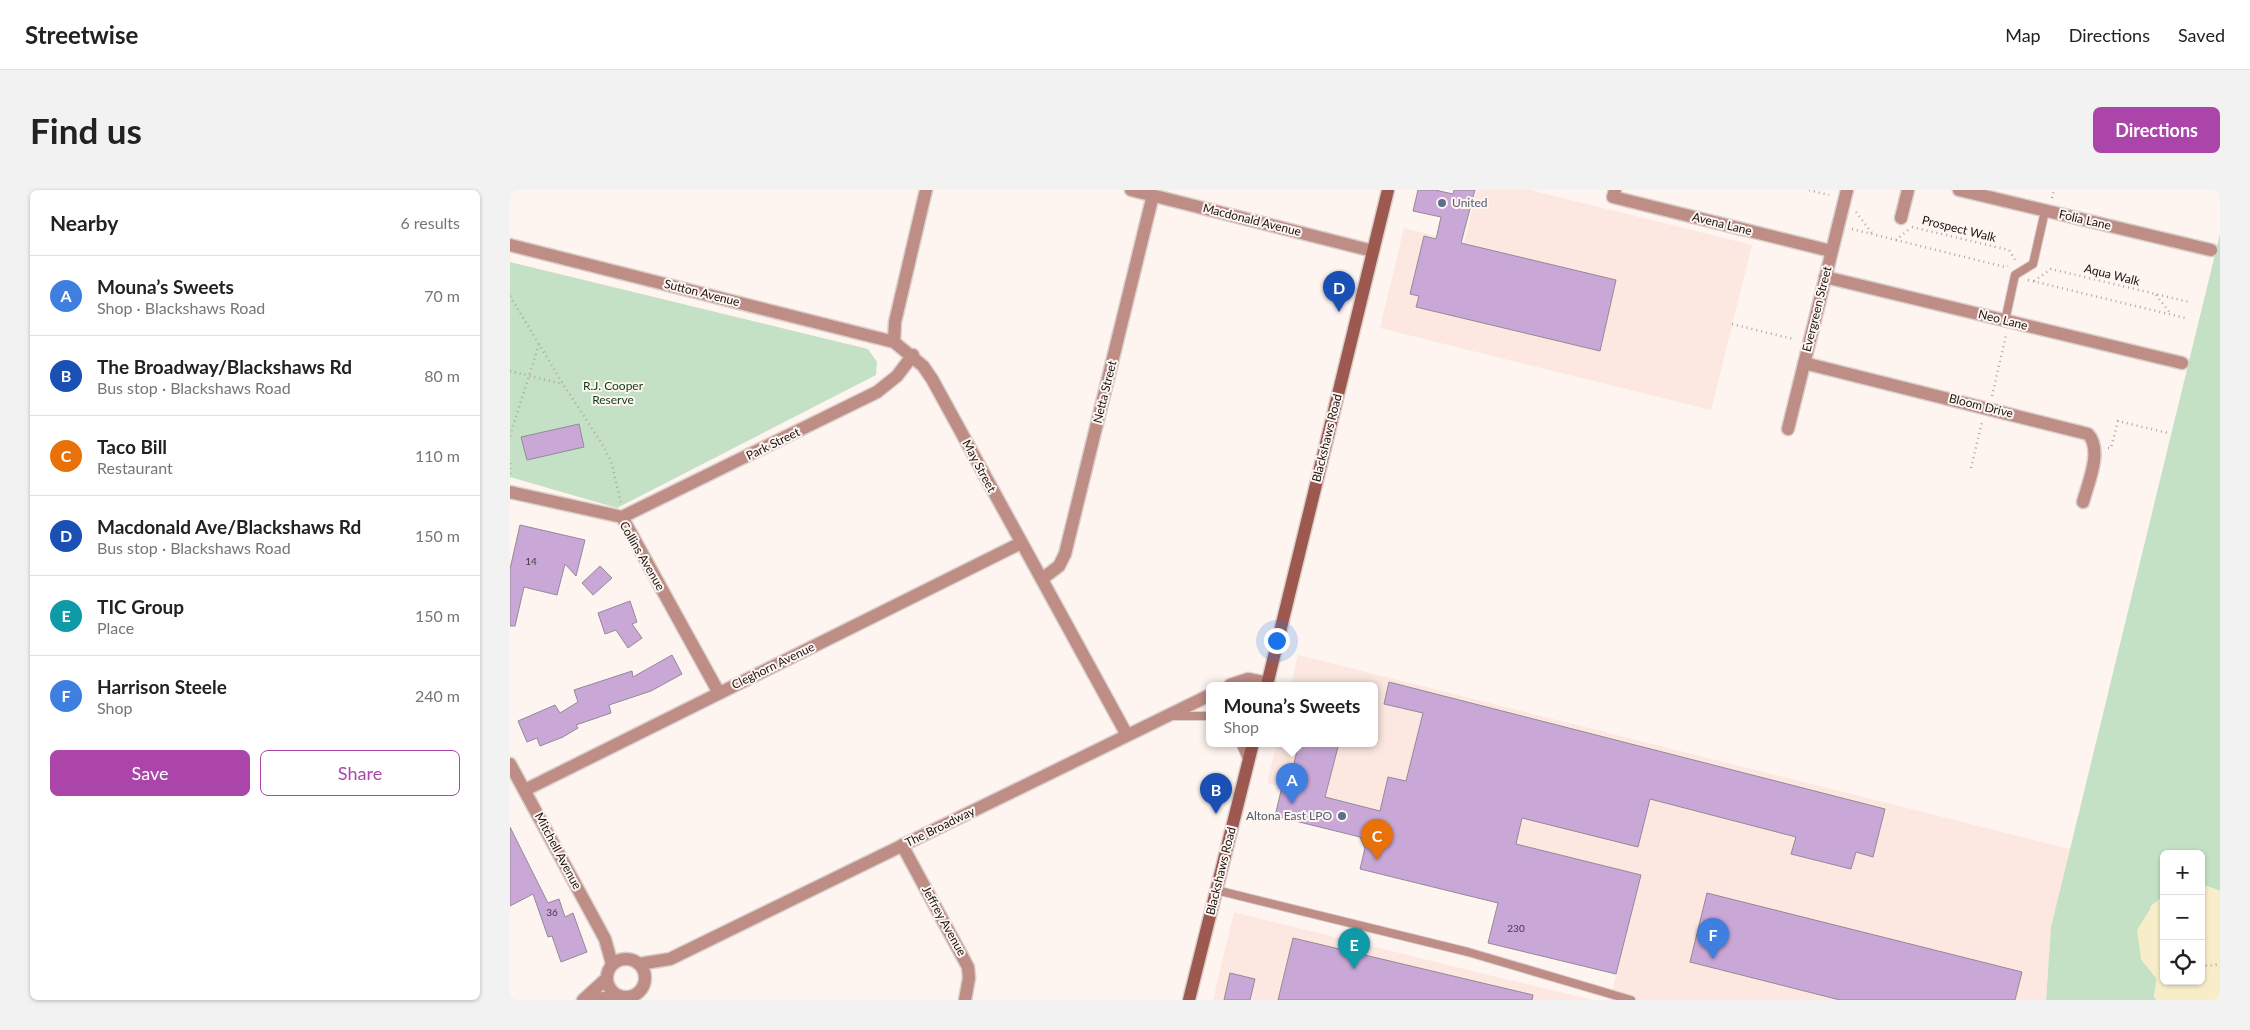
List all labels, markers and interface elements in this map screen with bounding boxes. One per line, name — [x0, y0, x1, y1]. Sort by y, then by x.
text: Streetwise — [25, 20, 138, 49]
text: Map — [2005, 24, 2041, 46]
text: Directions — [2069, 24, 2150, 46]
text: Saved — [2178, 24, 2225, 46]
button: Directions — [2093, 107, 2220, 153]
text: Find us — [30, 109, 142, 151]
place label: United — [1452, 195, 1488, 210]
marker: United — [1436, 197, 1448, 209]
street label: Macdonald Avenue — [1201, 200, 1303, 239]
street label: Folia Lane — [2058, 206, 2113, 233]
street label: Avena Lane — [1691, 209, 1753, 238]
text: Nearby — [50, 210, 118, 235]
street label: Prospect Walk — [1921, 212, 1999, 245]
text: 6 results — [400, 213, 460, 232]
street label: Aqua Walk — [2083, 260, 2142, 289]
street label: Evergreen Street — [1799, 264, 1835, 353]
pin: D — [1323, 271, 1355, 312]
text: Mouna’s Sweets — [97, 275, 234, 298]
street label: Sutton Avenue — [663, 276, 741, 309]
text: A — [60, 286, 72, 305]
text: 70 m — [424, 286, 460, 305]
text: Shop · Blackshaws Road — [97, 298, 265, 317]
street label: Neo Lane — [1977, 306, 2029, 333]
text: The Broadway/Blackshaws Rd — [97, 355, 352, 378]
street label: Netta Street — [1089, 358, 1120, 425]
text: B — [61, 366, 71, 385]
text: 80 m — [424, 366, 460, 385]
text: Bus stop · Blackshaws Road — [97, 378, 291, 397]
park label: R.J. Cooper Reserve — [583, 378, 644, 407]
street label: Bloom Drive — [1947, 390, 2015, 421]
street label: Blackshaws Road — [1308, 392, 1345, 484]
street label: Park Street — [743, 424, 803, 463]
text: Taco Bill — [97, 435, 167, 458]
street label: May Street — [959, 437, 1000, 495]
text: C — [61, 446, 71, 465]
text: 110 m — [415, 446, 460, 465]
text: Restaurant — [97, 458, 173, 477]
text: Macdonald Ave/Blackshaws Rd — [97, 515, 361, 538]
street label: Collins Avenue — [617, 518, 668, 593]
text: D — [60, 526, 72, 545]
text: 150 m — [415, 526, 460, 545]
text: Bus stop · Blackshaws Road — [97, 538, 291, 557]
house number: 14 — [525, 555, 537, 567]
text: TIC Group — [97, 595, 184, 618]
text: E — [61, 606, 71, 625]
text: 150 m — [415, 606, 460, 625]
text: Place — [97, 618, 134, 637]
your location — [1264, 628, 1290, 654]
street label: Cleghorn Avenue — [729, 639, 817, 692]
text: Harrison Steele — [97, 675, 227, 698]
popup — [1206, 682, 1378, 747]
text: F — [61, 686, 71, 705]
text: 240 m — [415, 686, 460, 705]
text: Mouna’s Sweets — [1224, 694, 1360, 717]
text: Shop — [97, 698, 133, 717]
text: Shop — [1224, 717, 1259, 736]
button: Save — [50, 750, 250, 796]
button: Share — [260, 750, 460, 796]
pin: A — [1276, 763, 1308, 804]
pin: B — [1200, 773, 1232, 814]
street label: The Broadway — [902, 803, 978, 850]
place label: Altona East LPO — [1246, 808, 1332, 823]
street label: Mitchell Avenue — [532, 810, 585, 892]
marker: Altona East LPO — [1336, 810, 1348, 822]
pin: C — [1361, 819, 1393, 860]
street label: Blackshaws Road — [1202, 825, 1239, 917]
map controls — [2160, 850, 2205, 985]
button: + — [2160, 850, 2205, 895]
street label: Jeffrey Avenue — [919, 883, 970, 958]
button: − — [2160, 895, 2205, 940]
house number: 36 — [546, 906, 558, 918]
pin: F — [1697, 918, 1729, 959]
house number: 230 — [1507, 922, 1525, 934]
pin: E — [1338, 928, 1370, 969]
button: locate — [2160, 940, 2205, 985]

